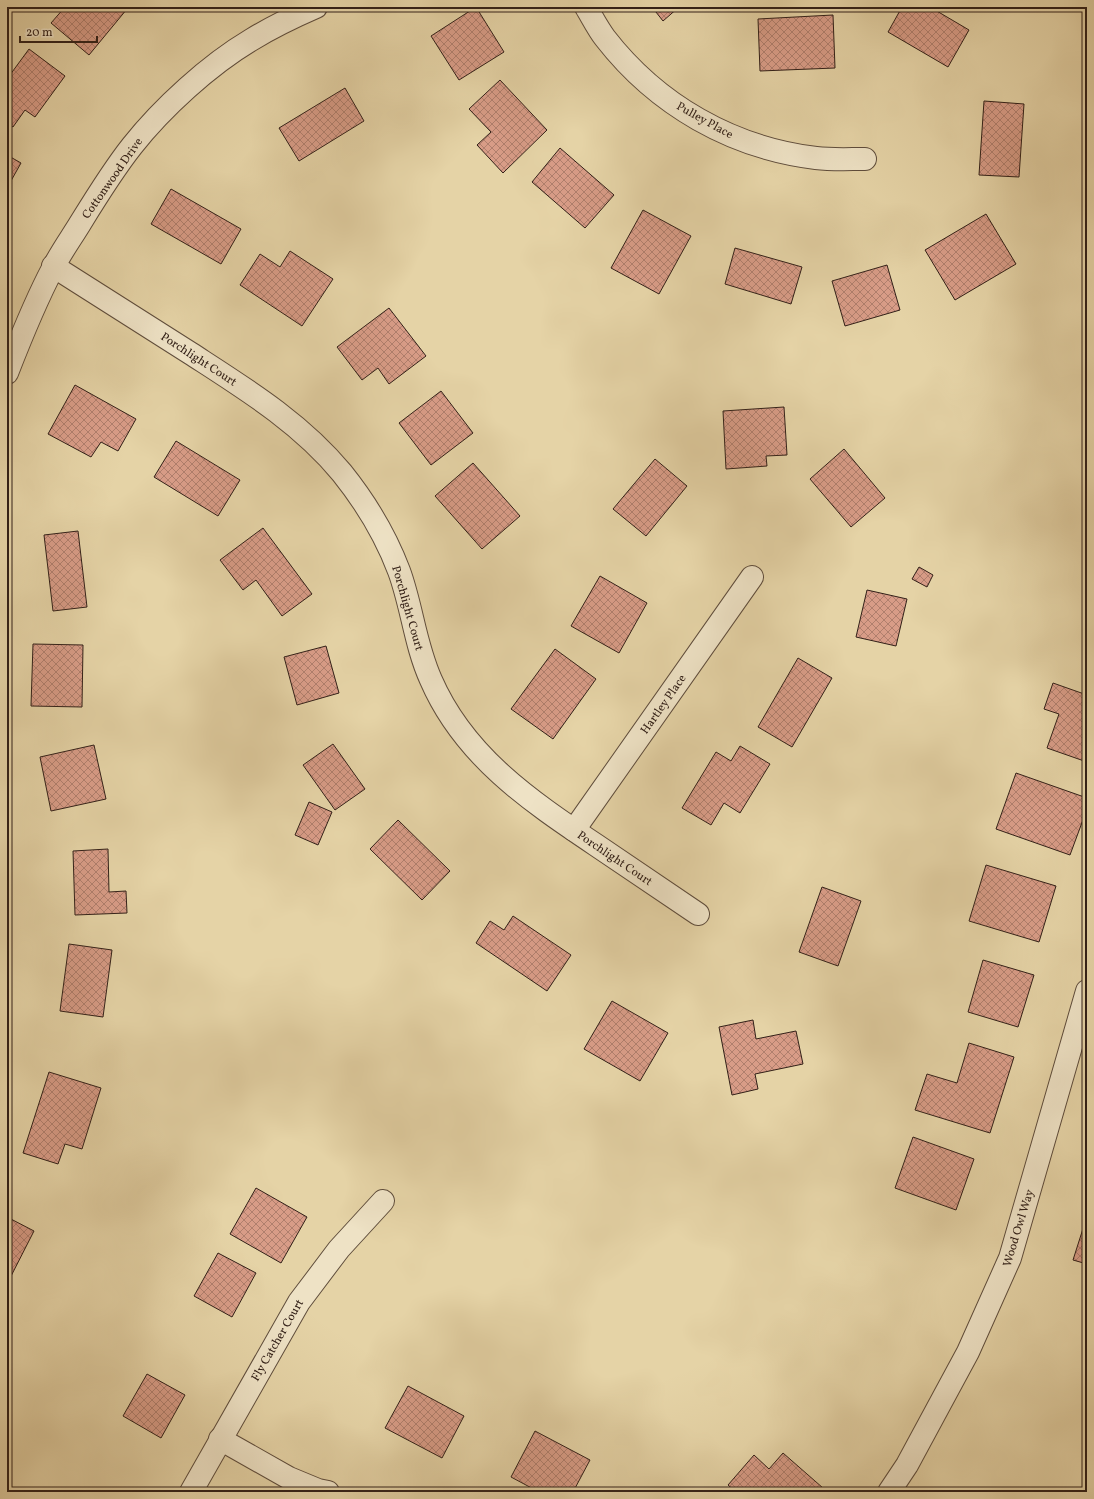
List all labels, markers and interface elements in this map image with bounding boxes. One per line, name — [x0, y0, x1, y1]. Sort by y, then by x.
scale bar — [20, 18, 97, 44]
text: 20 m — [26, 25, 53, 41]
street label: Pulley Place — [673, 99, 736, 143]
street label: Cottonwood Drive — [79, 134, 147, 222]
street label: Porchlight Court — [157, 329, 240, 390]
street label: Porchlight Court — [387, 564, 427, 653]
street label: Hartley Place — [637, 671, 690, 738]
street label: Porchlight Court — [574, 828, 655, 890]
street label: Wood Owl Way — [1000, 1187, 1038, 1269]
street label: Fly Catcher Court — [248, 1297, 308, 1384]

